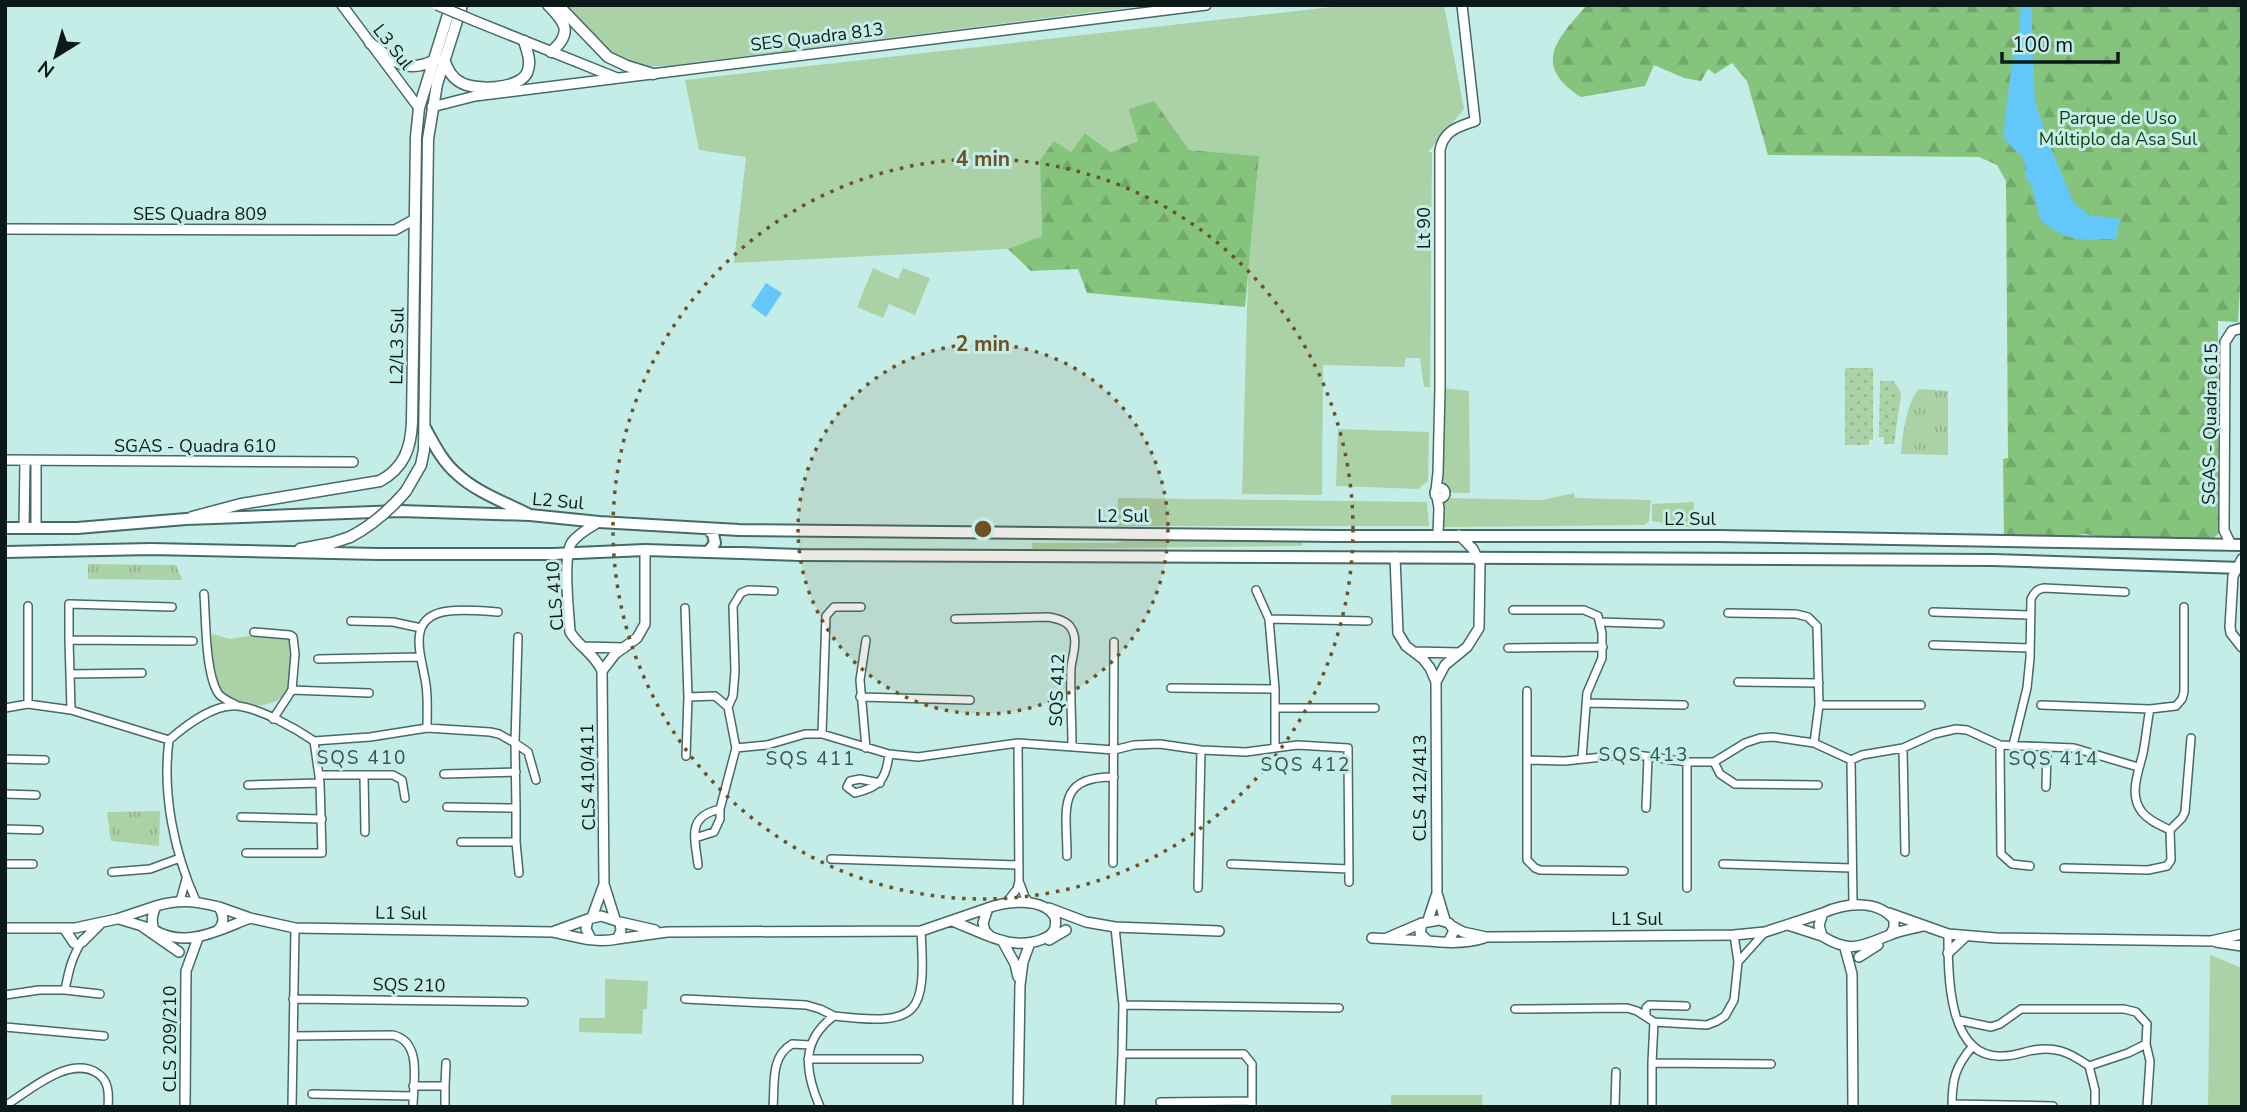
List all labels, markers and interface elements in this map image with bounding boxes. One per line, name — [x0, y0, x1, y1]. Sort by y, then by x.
street label: SES Quadra 813 — [749, 17, 885, 57]
street label: L3 Sul — [368, 19, 419, 75]
north arrow — [21, 21, 91, 91]
scale bar — [2002, 21, 2118, 65]
text: 100 m — [2012, 31, 2073, 59]
text: N — [33, 54, 60, 83]
park label: Parque de Uso Múltiplo da Asa Sul — [2039, 106, 2198, 151]
text: 4 min — [956, 145, 1010, 173]
street label: SES Quadra 809 — [133, 202, 267, 226]
street label: Lt 90 — [1412, 207, 1436, 249]
street label: L2/L3 Sul — [384, 306, 410, 385]
text: 2 min — [956, 330, 1010, 358]
street label: SGAS - Quadra 615 — [2197, 343, 2223, 505]
street label: SGAS - Quadra 610 — [114, 434, 276, 458]
street label: L2 Sul — [531, 487, 585, 515]
street label: L2 Sul — [1097, 504, 1150, 528]
street label: L2 Sul — [1664, 507, 1717, 531]
centre of rings — [971, 517, 995, 541]
street label: CLS 410 — [541, 560, 569, 632]
street label: SQS 412 — [1044, 653, 1070, 727]
street label: CLS 410/411 — [575, 723, 601, 831]
street label: CLS 412/413 — [1408, 734, 1432, 842]
district label: SQS 413 — [1598, 742, 1690, 768]
district label: SQS 410 — [316, 745, 408, 771]
district label: SQS 411 — [765, 746, 857, 772]
district label: SQS 414 — [2008, 746, 2100, 772]
district label: SQS 412 — [1260, 752, 1352, 778]
street label: L1 Sul — [375, 901, 428, 925]
street label: L1 Sul — [1611, 907, 1664, 931]
street label: SQS 210 — [372, 972, 446, 998]
street label: CLS 209/210 — [158, 985, 182, 1093]

